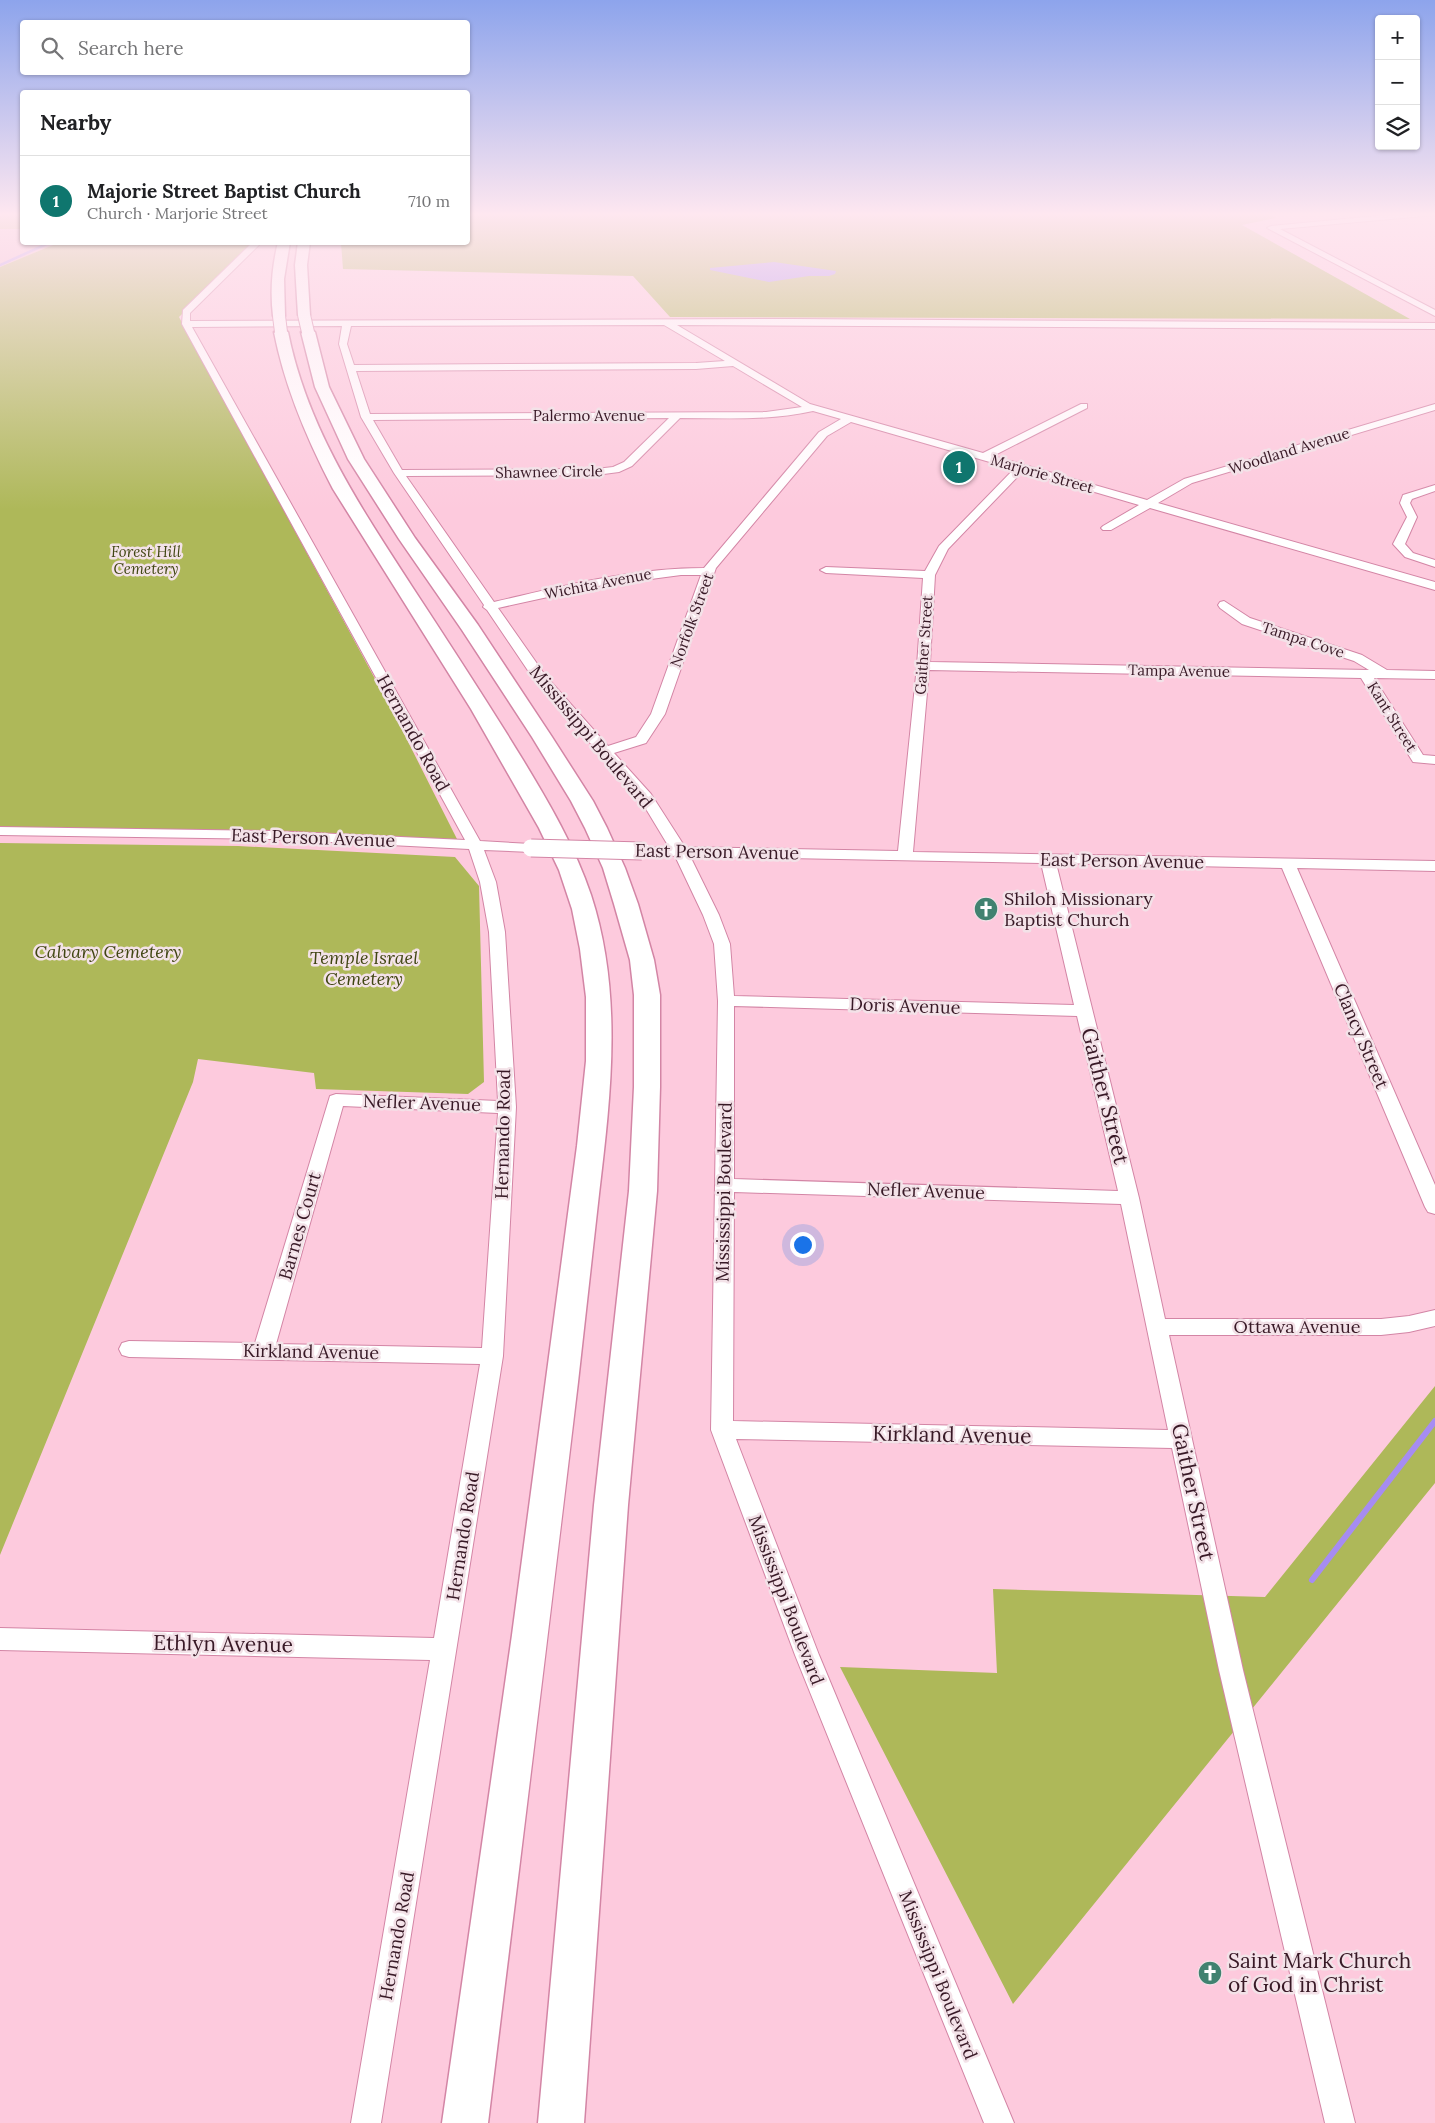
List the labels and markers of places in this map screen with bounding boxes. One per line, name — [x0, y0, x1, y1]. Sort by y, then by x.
pin: 1 — [943, 448, 975, 486]
place label: Shiloh Missionary Baptist Church — [1004, 887, 1153, 931]
church icon: Shiloh Missionary Baptist Church — [973, 896, 999, 922]
place label: Saint Mark Church of God in Christ — [1228, 1947, 1411, 1998]
church icon: Saint Mark Church of God in Christ — [1197, 1960, 1223, 1986]

